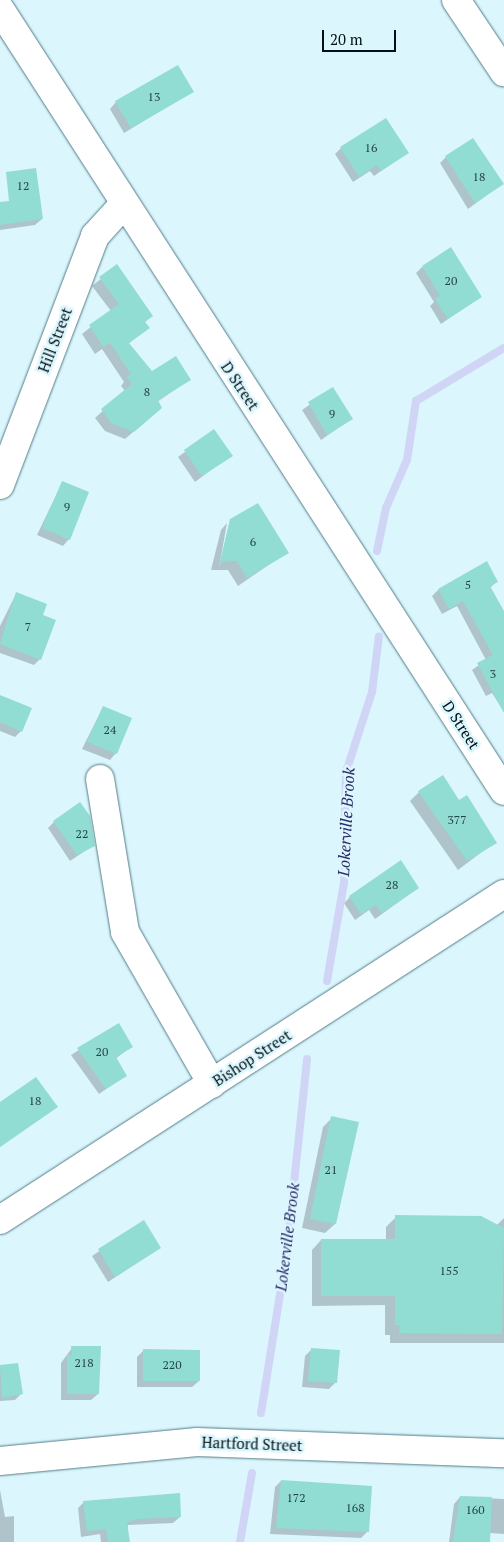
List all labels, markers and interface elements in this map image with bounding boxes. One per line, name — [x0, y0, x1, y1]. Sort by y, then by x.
scale bar — [324, 20, 398, 52]
text: 20 m — [330, 29, 363, 49]
house number: 13 — [148, 90, 160, 104]
house number: 16 — [365, 141, 377, 155]
house number: 18 — [473, 170, 485, 184]
house number: 12 — [17, 179, 29, 193]
house number: 20 — [445, 274, 457, 288]
street label: Hill Street — [34, 305, 76, 375]
street label: D Street — [217, 358, 263, 414]
house number: 8 — [144, 385, 150, 399]
house number: 9 — [329, 407, 335, 421]
house number: 9 — [64, 500, 70, 514]
house number: 6 — [250, 535, 256, 549]
house number: 5 — [465, 578, 471, 592]
house number: 7 — [25, 620, 31, 634]
house number: 3 — [490, 667, 496, 681]
street label: D Street — [439, 697, 483, 753]
house number: 24 — [104, 723, 116, 737]
water label: Lokerville Brook — [334, 767, 358, 877]
house number: 377 — [447, 813, 467, 827]
house number: 22 — [76, 827, 88, 841]
house number: 28 — [386, 878, 398, 892]
street label: Bishop Street — [210, 1026, 294, 1090]
house number: 20 — [96, 1045, 108, 1059]
house number: 18 — [29, 1094, 41, 1108]
house number: 21 — [325, 1163, 337, 1177]
water label: Lokerville Brook — [271, 1182, 303, 1292]
house number: 155 — [439, 1264, 459, 1278]
house number: 218 — [74, 1356, 94, 1370]
house number: 220 — [162, 1358, 182, 1372]
street label: Hartford Street — [201, 1433, 303, 1455]
house number: 172 — [286, 1491, 306, 1505]
house number: 168 — [345, 1501, 365, 1515]
house number: 160 — [465, 1503, 485, 1517]

